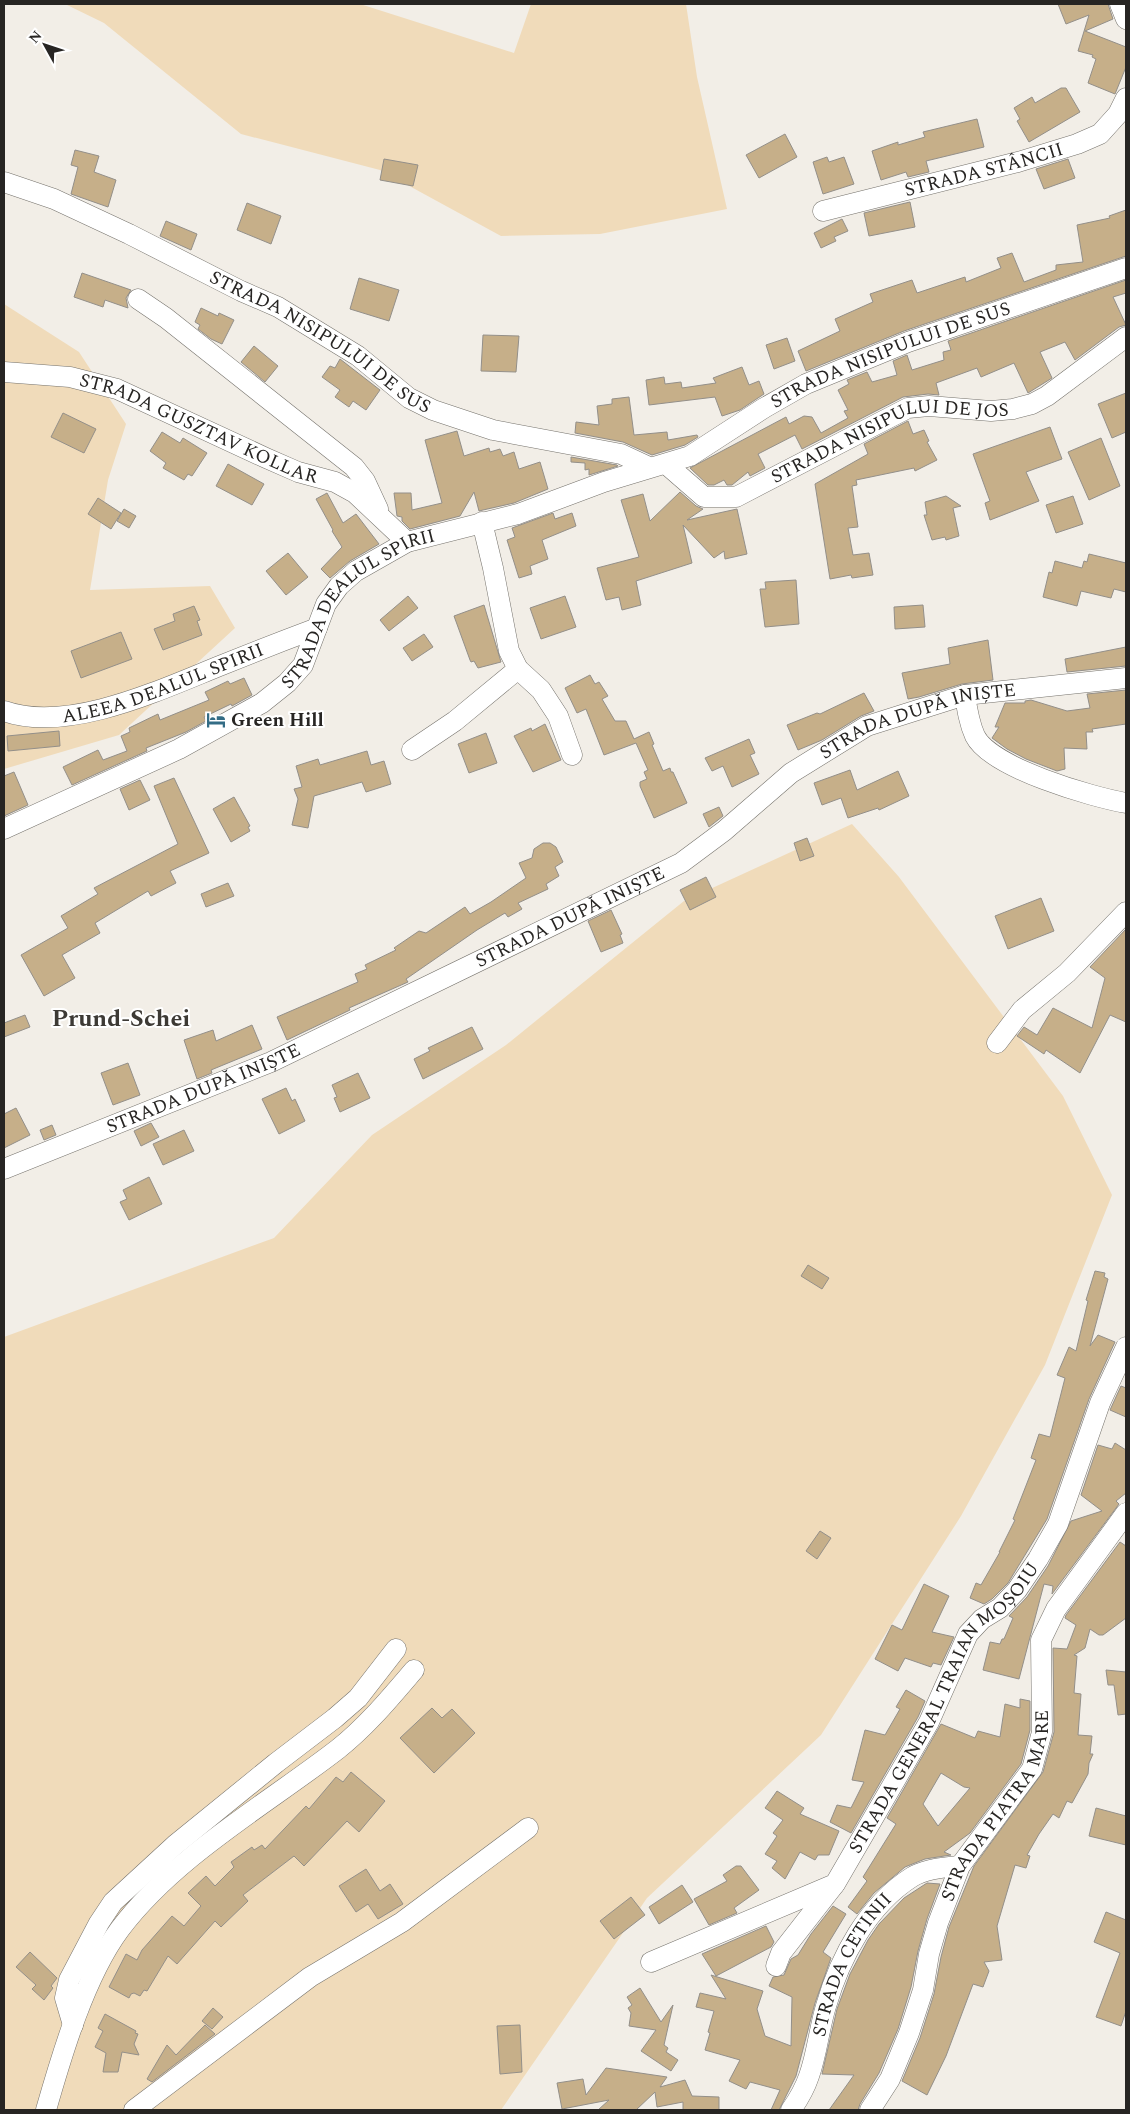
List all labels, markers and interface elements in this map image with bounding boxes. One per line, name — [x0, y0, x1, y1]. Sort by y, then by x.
north arrow — [20, 20, 70, 70]
text: N — [24, 26, 47, 48]
street label: STRADA STÂNCII — [901, 135, 1067, 205]
street label: STRADA NISIPULUI DE SUS — [205, 263, 436, 421]
street label: STRADA NISIPULUI DE SUS — [765, 294, 1014, 416]
street label: STRADA GUSZTAV KOLLAR — [76, 365, 321, 491]
street label: STRADA NISIPULUI DE JOS — [765, 391, 1010, 491]
street label: STRADA DEALUL SPIRII — [274, 521, 438, 695]
street label: ALEEA DEALUL SPIRII — [60, 635, 268, 731]
street label: STRADA DUPĂ INIȘTE — [814, 675, 1017, 767]
place label: Green Hill — [231, 706, 324, 735]
hotel icon: Green Hill — [205, 709, 227, 731]
street label: STRADA DUPĂ INIȘTE — [470, 859, 670, 975]
district label: Prund-Schei — [52, 1001, 190, 1037]
street label: STRADA DUPĂ INIȘTE — [102, 1035, 305, 1141]
street label: STRADA GENERAL TRAIAN MOȘOIU — [841, 1556, 1046, 1859]
street label: STRADA PIATRA MARE — [933, 1710, 1057, 1906]
street label: STRADA CETINII — [805, 1886, 898, 2039]

